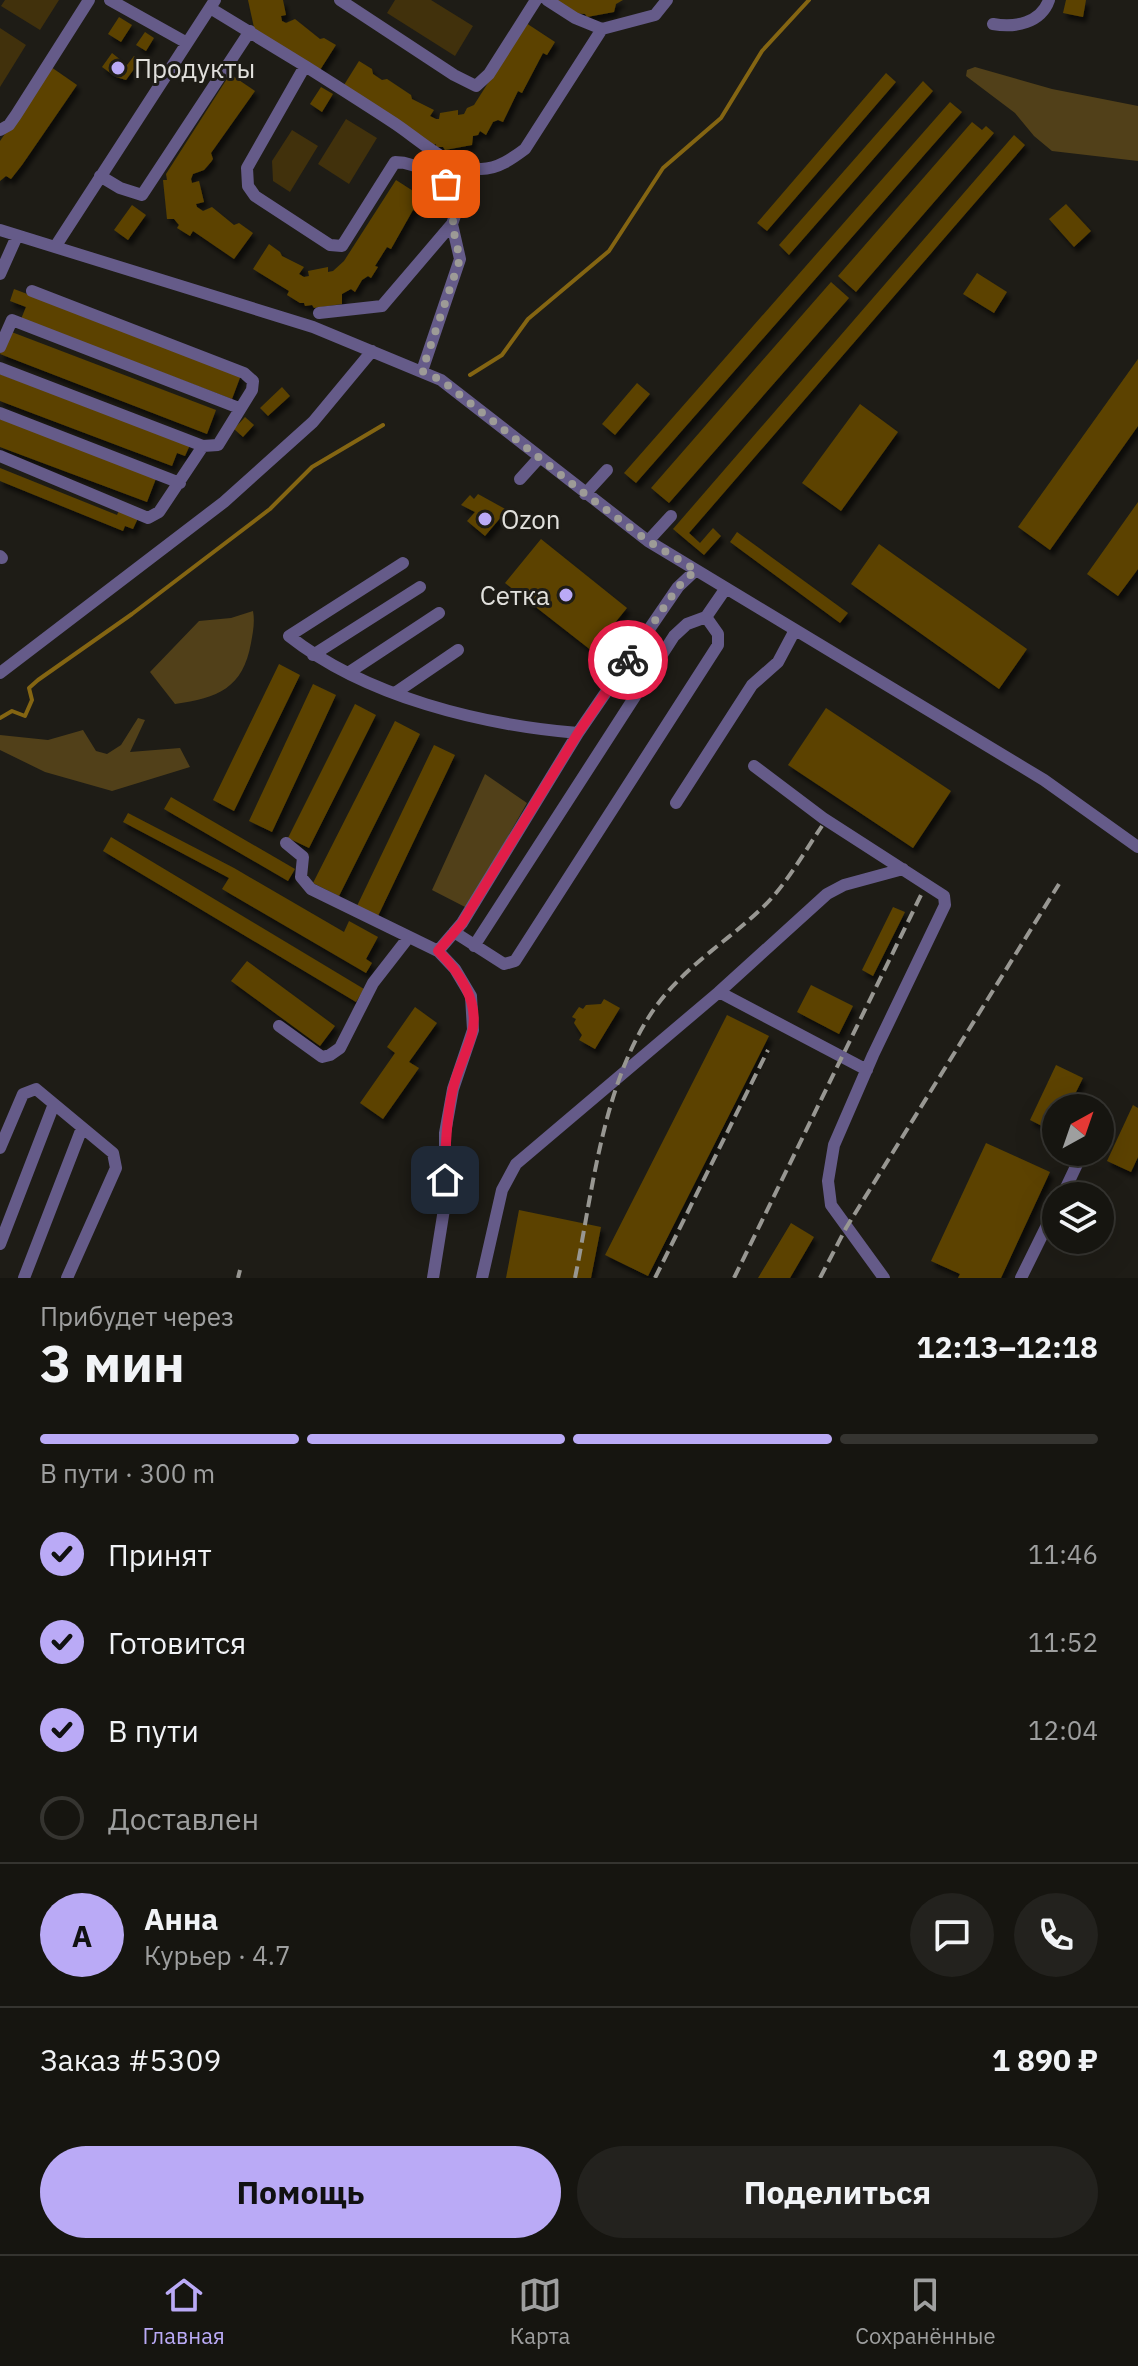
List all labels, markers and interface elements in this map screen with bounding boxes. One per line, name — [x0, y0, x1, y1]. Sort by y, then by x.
place label: Продукты — [134, 51, 255, 85]
marker: Продукты — [109, 59, 127, 77]
pin — [412, 150, 480, 218]
icon: bag — [424, 162, 468, 206]
place label: Ozon — [501, 502, 561, 536]
marker: Ozon — [476, 510, 494, 528]
place label: Сетка — [480, 578, 550, 612]
marker: Сетка — [557, 586, 575, 604]
courier — [588, 620, 668, 700]
icon: bike — [606, 638, 650, 682]
north arrow — [1042, 1094, 1114, 1166]
map controls — [1042, 1094, 1114, 1254]
pin — [411, 1146, 479, 1214]
icon: home — [423, 1158, 467, 1202]
button: layers — [1042, 1182, 1114, 1254]
text: Прибудет через — [40, 1299, 234, 1333]
text: 12:13–12:18 — [917, 1327, 1098, 1366]
text: 3 мин — [40, 1329, 185, 1396]
text: В пути · 300 m — [40, 1456, 215, 1490]
icon: check — [40, 1532, 84, 1576]
text: Принят — [108, 1535, 212, 1574]
text: 11:46 — [1028, 1537, 1098, 1571]
icon: check — [40, 1620, 84, 1664]
text: Готовится — [108, 1623, 246, 1662]
text: 11:52 — [1028, 1625, 1098, 1659]
icon: check — [40, 1708, 84, 1752]
text: В пути — [108, 1711, 199, 1750]
text: 12:04 — [1028, 1713, 1098, 1747]
text: Доставлен — [108, 1799, 259, 1838]
button: chat — [910, 1893, 994, 1977]
button: phone — [1014, 1893, 1098, 1977]
text: Анна — [144, 1899, 218, 1938]
text: А — [72, 1916, 92, 1955]
text: Курьер · 4.7 — [144, 1938, 291, 1972]
text: Заказ #5309 — [40, 2040, 222, 2079]
text: 1 890 ₽ — [992, 2040, 1098, 2079]
button: Помощь — [40, 2146, 561, 2238]
button: Поделиться — [577, 2146, 1098, 2238]
tab: Главная — [142, 2273, 225, 2350]
tab: Карта — [510, 2273, 570, 2350]
tab: Сохранённые — [855, 2273, 996, 2350]

